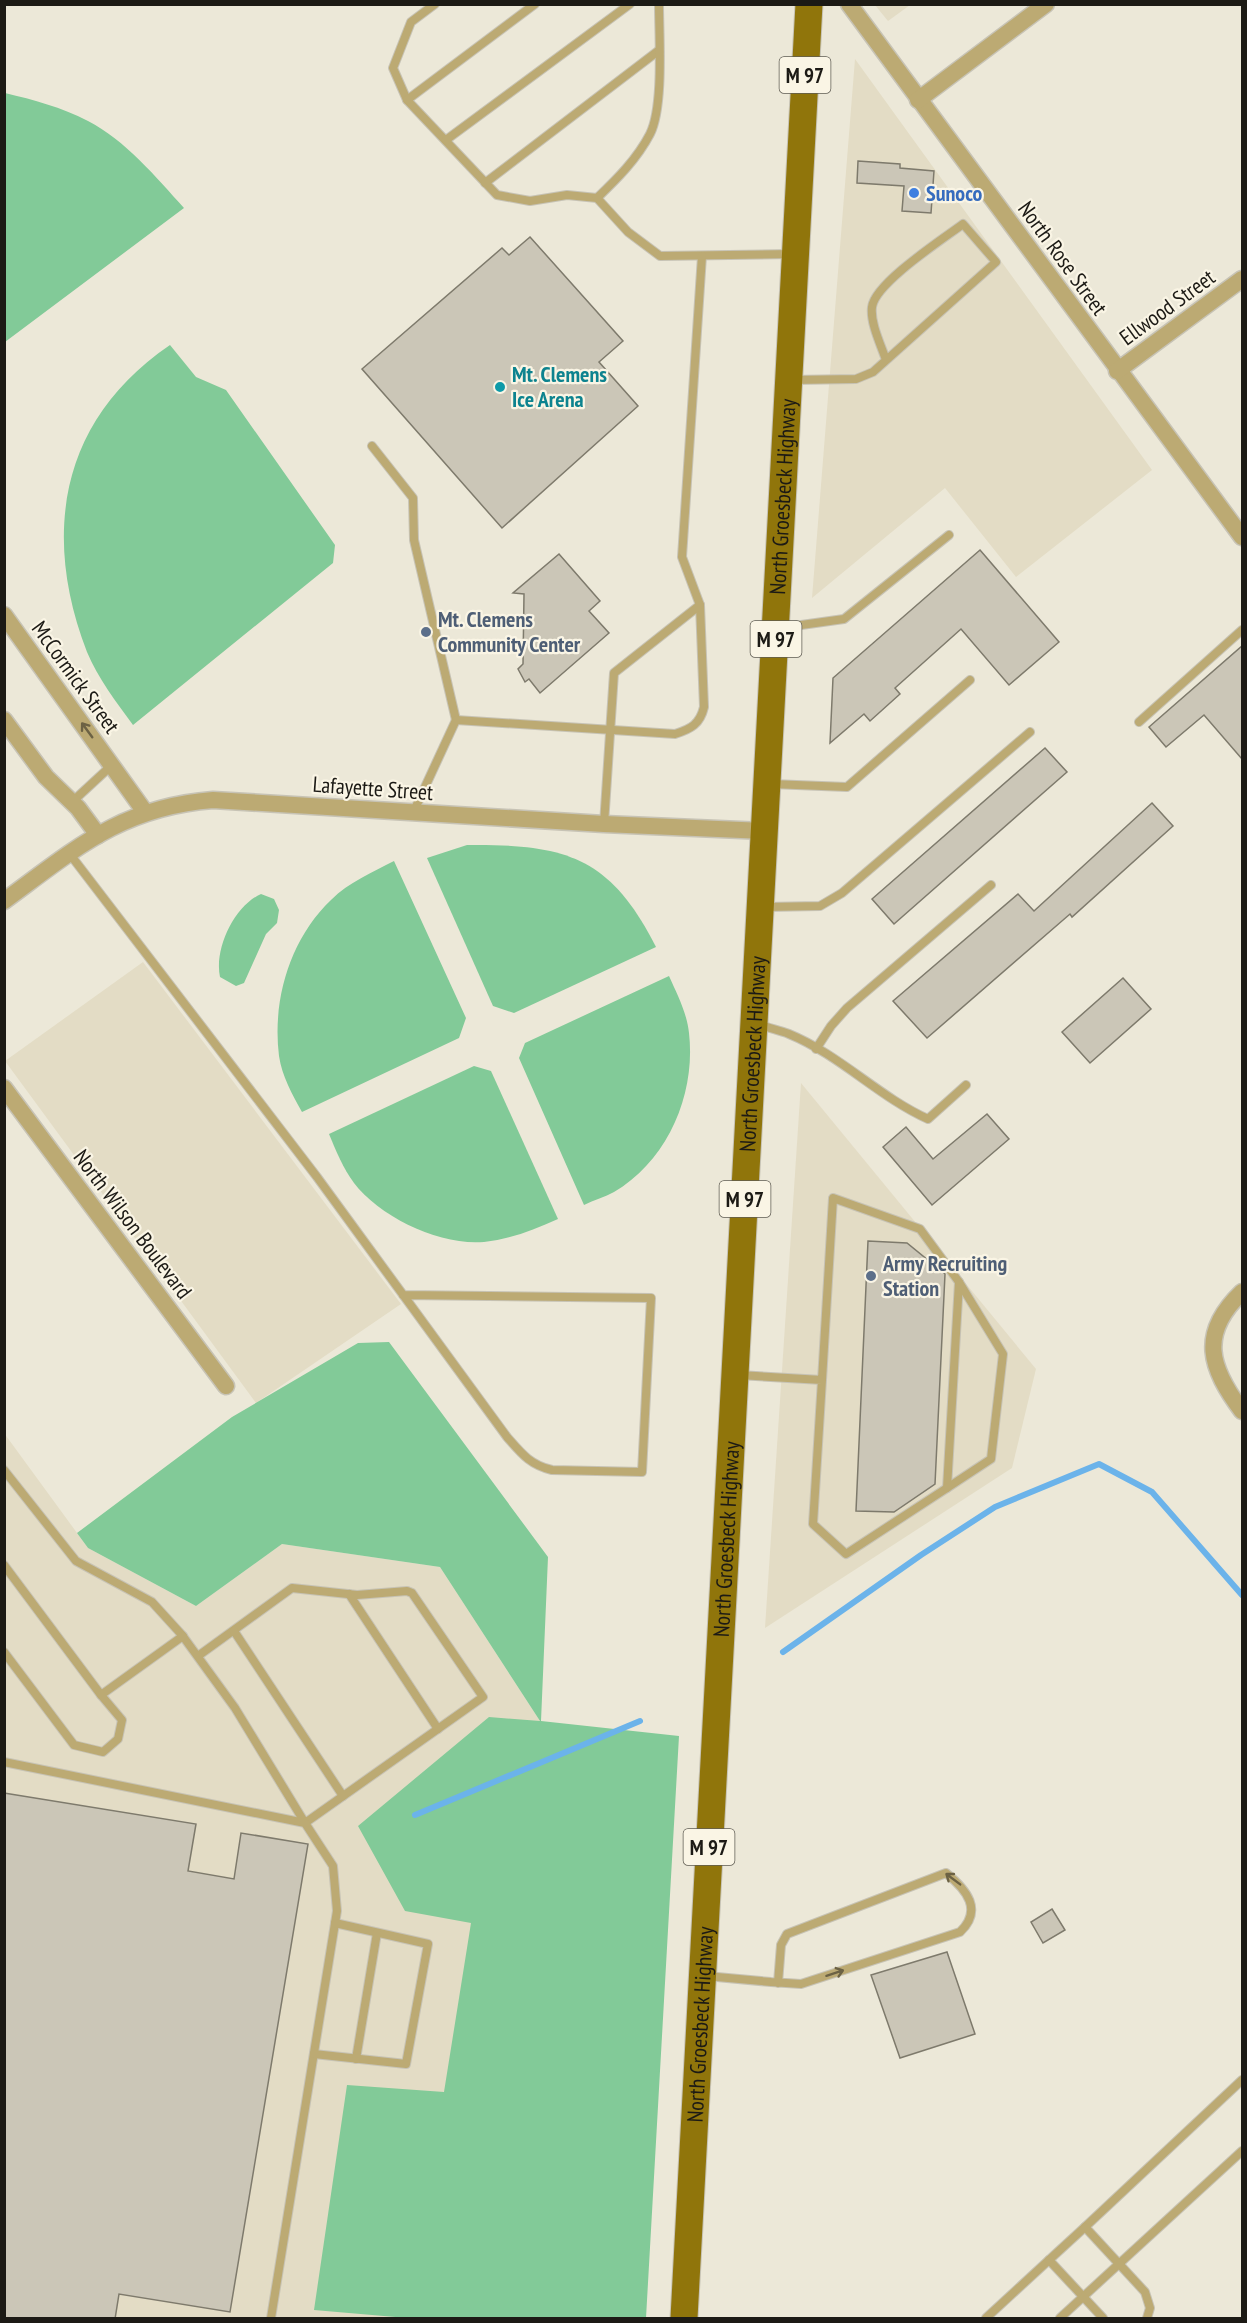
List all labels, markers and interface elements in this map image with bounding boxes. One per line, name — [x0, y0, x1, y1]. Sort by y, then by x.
road number: M 97 — [780, 57, 830, 93]
place label: Sunoco — [926, 179, 983, 207]
marker: Sunoco — [907, 186, 921, 200]
street label: North Rose Street — [1012, 195, 1114, 321]
street label: Ellwood Street — [1114, 263, 1220, 351]
place label: Mt. Clemens Ice Arena — [512, 360, 607, 413]
marker: Mt. Clemens Ice Arena — [493, 380, 507, 394]
street label: North Groesbeck Highway — [763, 397, 802, 595]
place label: Mt. Clemens Community Center — [438, 605, 581, 658]
street label: McCormick Street — [26, 615, 126, 739]
road number: M 97 — [750, 621, 802, 657]
marker: Mt. Clemens Community Center — [419, 625, 433, 639]
one-way arrow — [81, 722, 93, 738]
street label: Lafayette Street — [312, 770, 434, 806]
street label: North Groesbeck Highway — [733, 954, 772, 1153]
street label: North Wilson Boulevard — [68, 1144, 198, 1304]
road number: M 97 — [720, 1181, 771, 1217]
place label: Army Recruiting Station — [882, 1249, 1007, 1302]
marker: Army Recruiting Station — [864, 1269, 878, 1283]
street label: North Groesbeck Highway — [707, 1440, 745, 1638]
road number: M 97 — [684, 1829, 734, 1865]
one-way arrow — [946, 1873, 962, 1886]
street label: North Groesbeck Highway — [681, 1925, 719, 2123]
one-way arrow — [825, 1967, 844, 1978]

